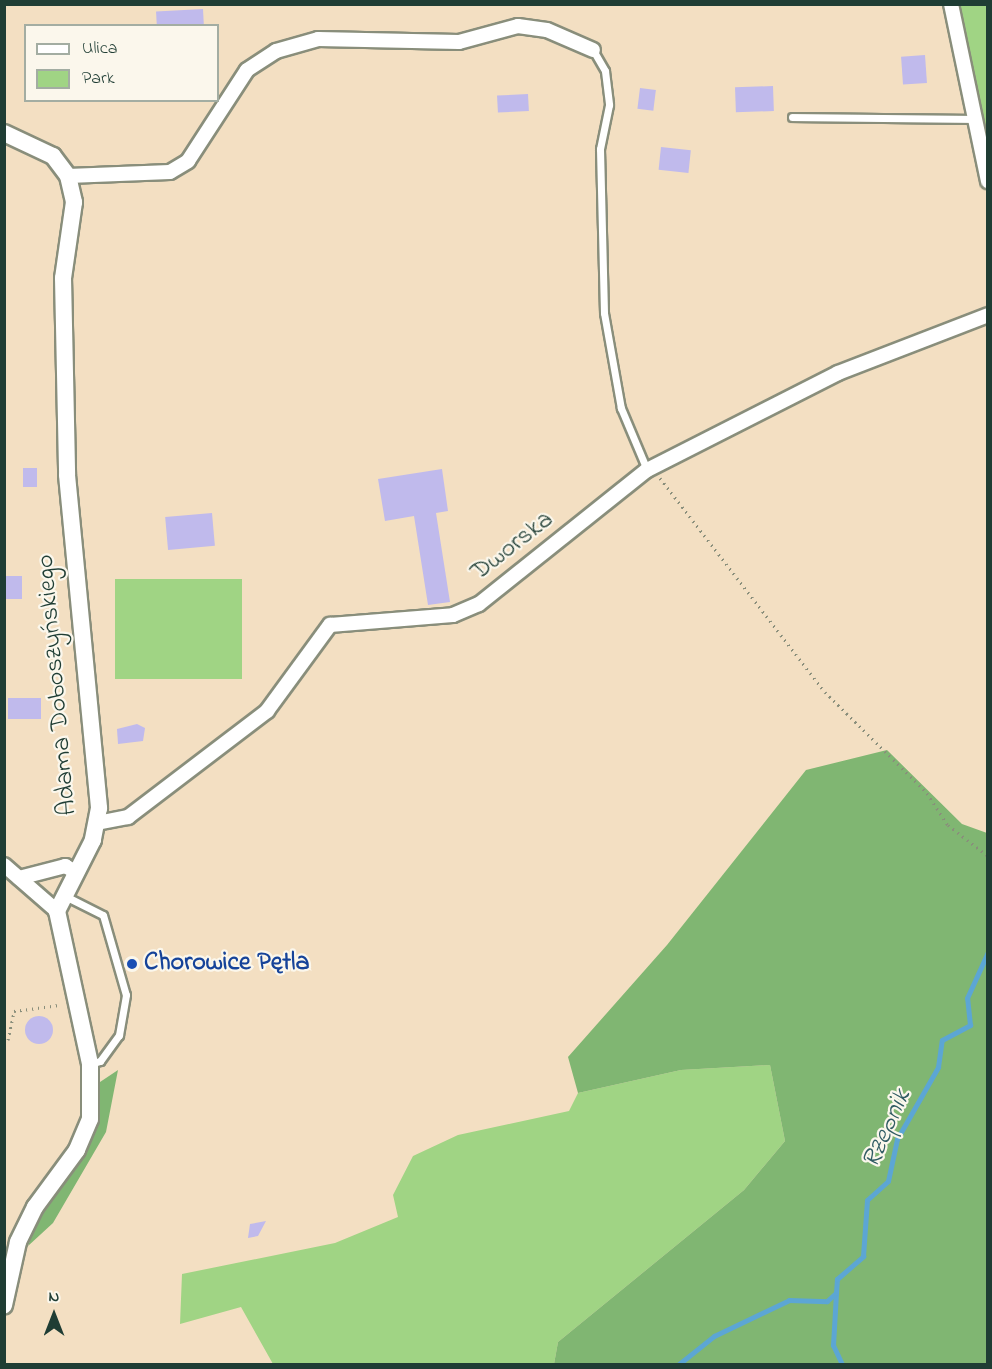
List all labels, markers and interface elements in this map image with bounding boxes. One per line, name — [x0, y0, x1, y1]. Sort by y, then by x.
legend — [24, 24, 219, 102]
text: Ulica — [82, 36, 117, 62]
text: Park — [82, 66, 115, 92]
street label: Dworska — [466, 505, 560, 589]
street label: Adama Doboszyńskiego — [31, 553, 85, 817]
place label: Chorowice Pętla — [144, 948, 309, 980]
marker: Chorowice Pętla — [125, 957, 139, 971]
water label: Rzepnik — [855, 1084, 919, 1174]
north arrow — [24, 1285, 84, 1345]
text: N — [49, 1285, 59, 1309]

